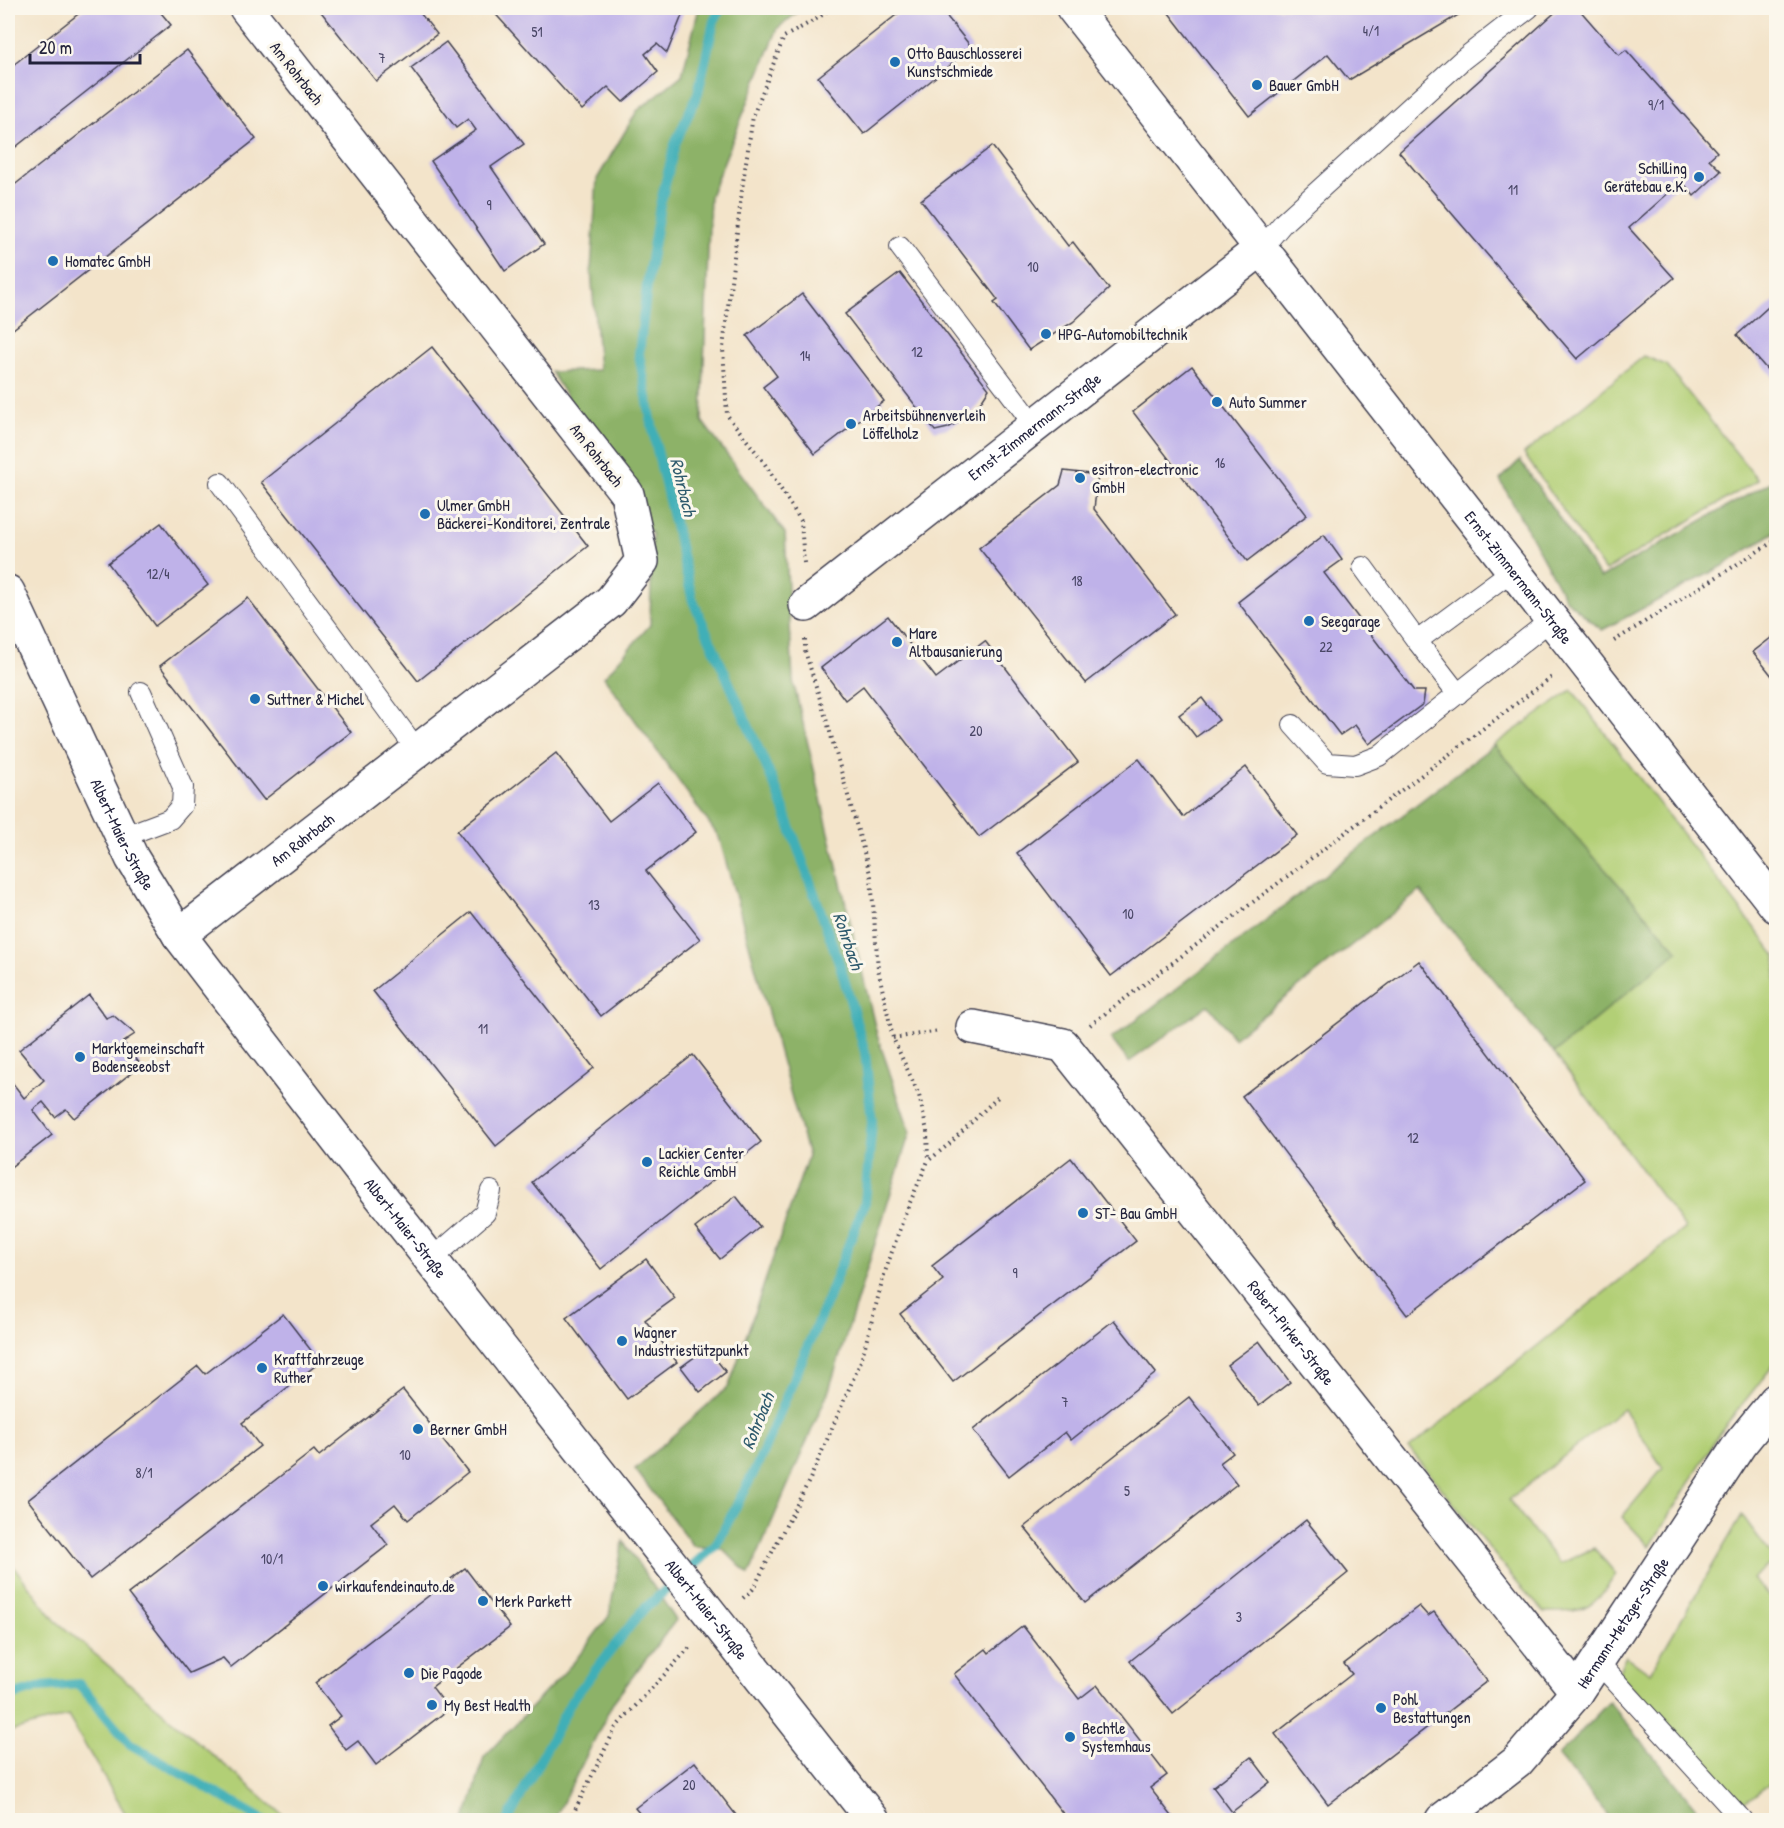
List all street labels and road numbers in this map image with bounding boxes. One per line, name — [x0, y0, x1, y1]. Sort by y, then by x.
street label: Am Rohrbach — [265, 37, 329, 109]
street label: Ernst-Zimmermann-Straße — [963, 367, 1106, 485]
street label: Am Rohrbach — [565, 419, 629, 491]
street label: Ernst-Zimmermann-Straße — [1460, 506, 1578, 649]
street label: Albert-Maier-Straße — [86, 775, 160, 894]
street label: Am Rohrbach — [266, 808, 339, 871]
street label: Albert-Maier-Straße — [359, 1173, 453, 1283]
street label: Robert-Pirker-Straße — [1243, 1276, 1340, 1390]
street label: Hermann-Metzger-Straße — [1571, 1552, 1674, 1693]
street label: Albert-Maier-Straße — [660, 1555, 754, 1664]

